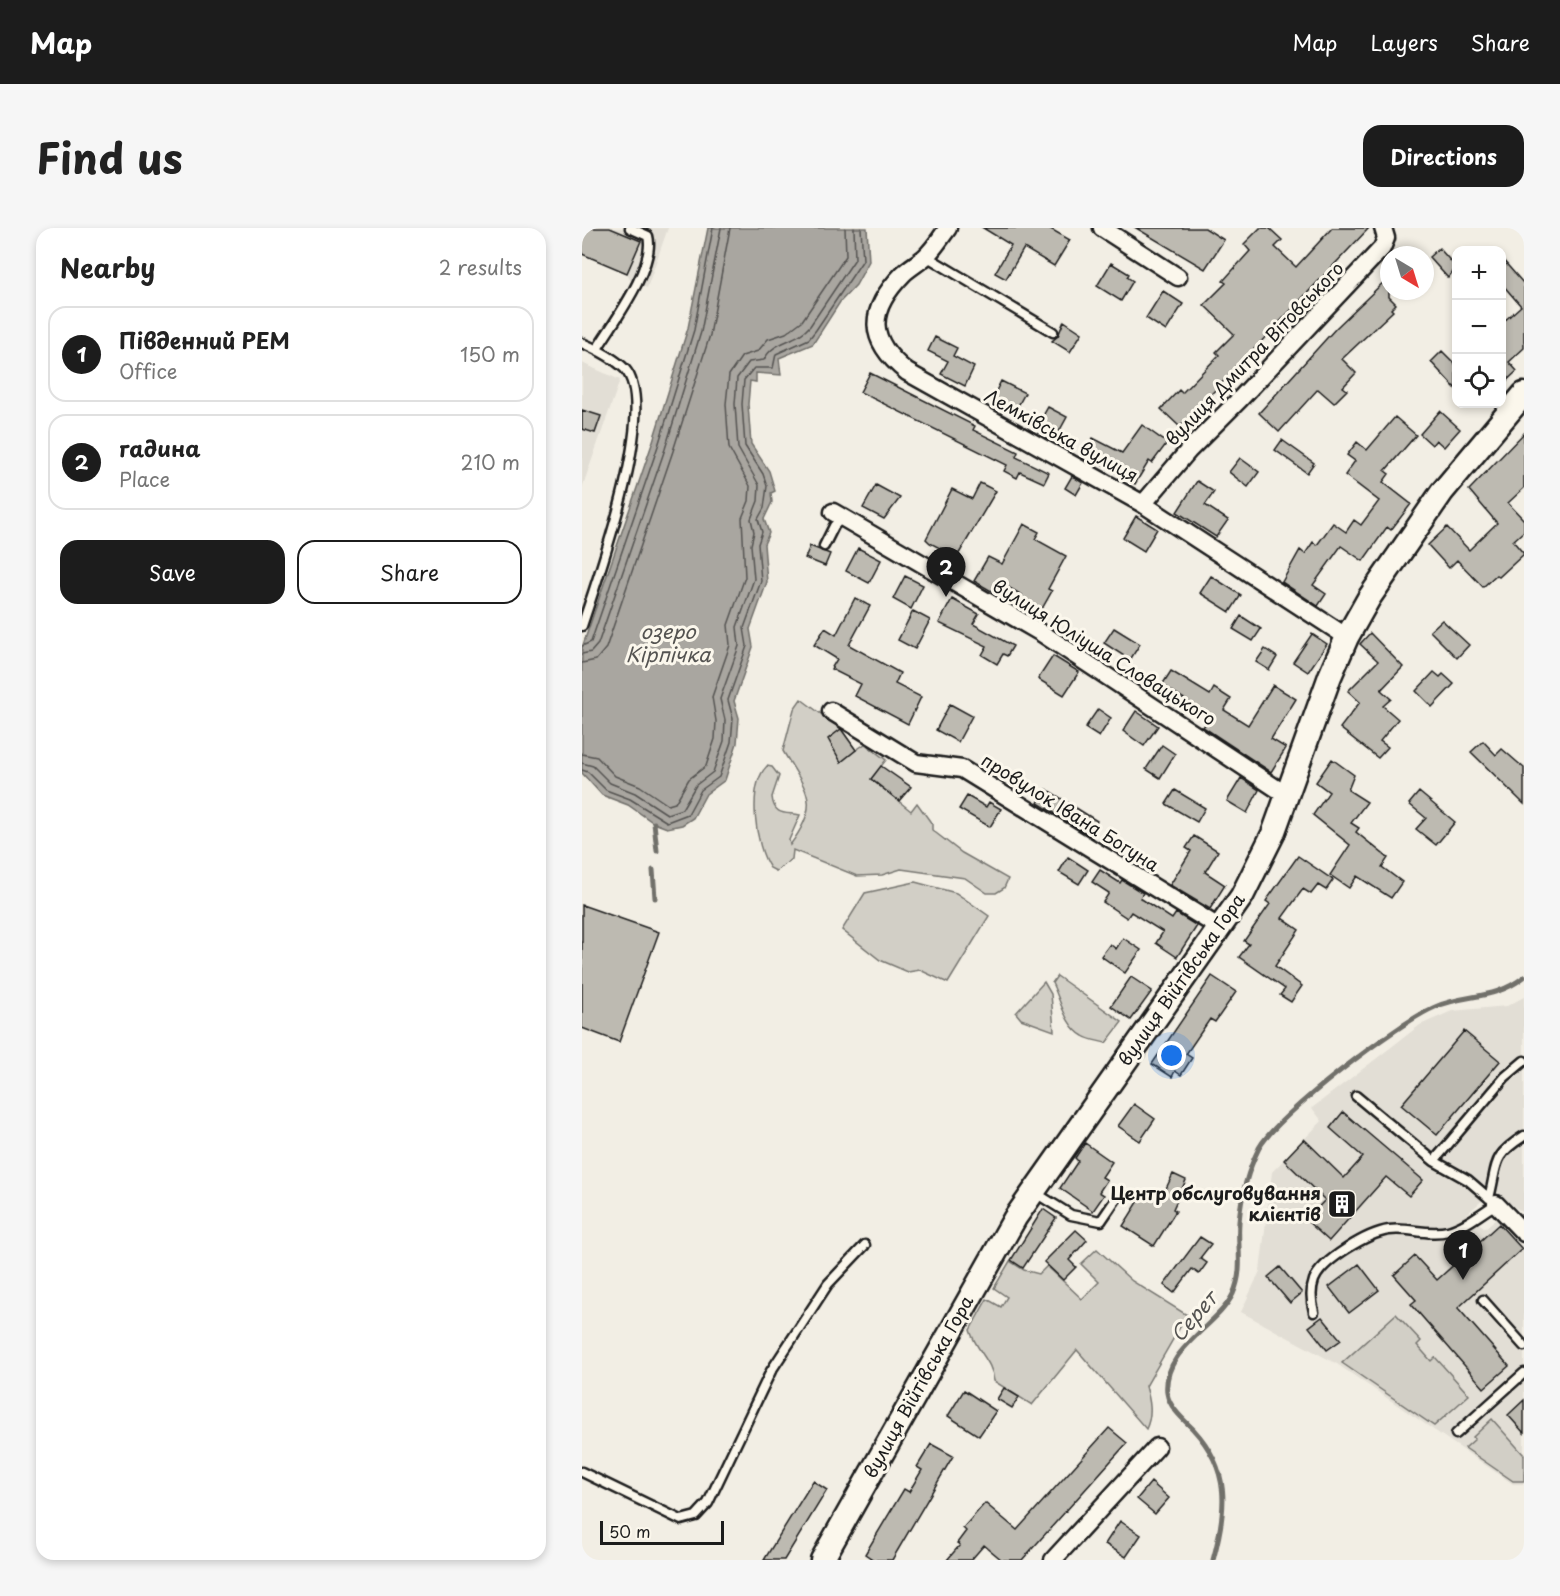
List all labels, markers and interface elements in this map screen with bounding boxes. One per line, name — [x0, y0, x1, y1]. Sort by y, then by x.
text: Map — [30, 21, 92, 64]
text: Map — [1293, 26, 1337, 58]
text: Layers — [1370, 26, 1438, 58]
text: Share — [1471, 26, 1530, 58]
text: Find us — [36, 125, 183, 188]
button: Directions — [1363, 125, 1524, 187]
north arrow — [1380, 246, 1434, 300]
map controls — [1452, 246, 1506, 408]
button: + — [1452, 246, 1506, 300]
text: Nearby — [60, 248, 155, 287]
text: 2 results — [439, 252, 522, 282]
street label: вулиця Дмитра Вітовського — [1158, 255, 1349, 451]
button: − — [1452, 300, 1506, 354]
text: Південний РЕМ — [119, 323, 290, 356]
text: 1 — [77, 339, 86, 369]
text: 150 m — [460, 339, 520, 369]
button: locate — [1452, 354, 1506, 408]
text: Office — [119, 356, 177, 386]
street label: Лемківська вулиця — [980, 381, 1143, 488]
text: гадина — [119, 431, 201, 464]
text: 2 — [74, 447, 89, 477]
text: 210 m — [461, 447, 520, 477]
text: Place — [119, 464, 170, 494]
button: Save — [60, 540, 285, 604]
button: Share — [297, 540, 522, 604]
pin: 2 — [926, 548, 966, 597]
street label: вулиця Юліуша Словацького — [988, 572, 1222, 732]
water label: озеро Кірпічка — [625, 616, 712, 669]
street label: провулок Івана Богуна — [977, 746, 1166, 878]
street label: вулиця Війтівська Гора — [1111, 887, 1251, 1071]
your location — [1157, 1041, 1186, 1070]
place label: Центр обслуговування клієнтів — [1110, 1179, 1321, 1227]
building icon: Центр обслуговування клієнтів — [1326, 1188, 1358, 1220]
pin: 1 — [1444, 1230, 1482, 1280]
water label: Серет — [1163, 1282, 1226, 1348]
street label: вулиця Війтівська Гора — [856, 1289, 980, 1483]
scale bar — [600, 1518, 724, 1546]
text: 50 m — [609, 1519, 650, 1543]

